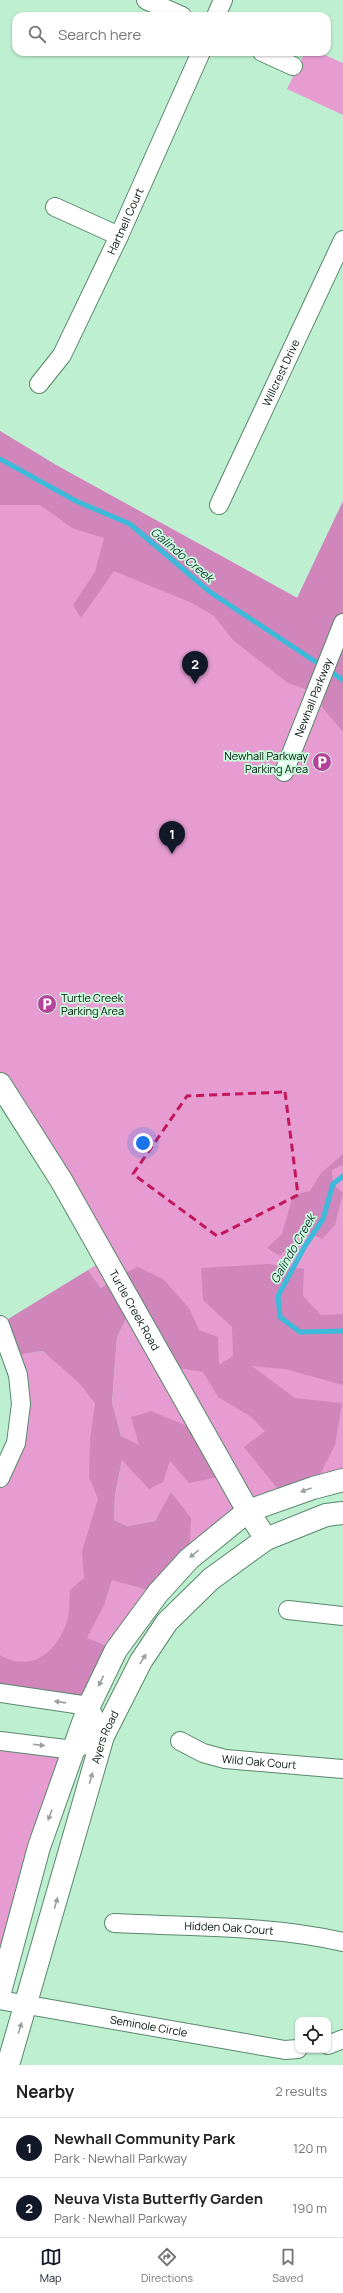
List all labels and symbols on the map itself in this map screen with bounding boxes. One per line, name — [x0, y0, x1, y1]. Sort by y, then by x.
street label: Hartnell Court — [103, 185, 147, 257]
street label: Willcrest Drive — [258, 336, 303, 408]
water label: Galindo Creek — [147, 523, 219, 587]
pin: 2 — [182, 651, 208, 684]
street label: Newhall Parkway — [291, 655, 335, 739]
place label: Newhall Parkway Parking Area — [224, 748, 308, 776]
parking icon: Newhall Parkway Parking Area — [311, 751, 333, 773]
pin: 1 — [159, 821, 185, 854]
place label: Turtle Creek Parking Area — [61, 990, 124, 1018]
parking icon: Turtle Creek Parking Area — [36, 993, 58, 1015]
your location — [133, 1133, 153, 1153]
water label: Galindo Creek — [266, 1209, 320, 1286]
street label: Turtle Creek Road — [106, 1267, 164, 1353]
one-way arrow — [299, 1488, 311, 1494]
one-way arrow — [189, 1550, 200, 1559]
one-way arrow — [139, 1653, 146, 1665]
one-way arrow — [98, 1675, 104, 1686]
one-way arrow — [53, 1699, 66, 1705]
street label: Ayers Road — [87, 1708, 122, 1765]
one-way arrow — [33, 1742, 45, 1749]
street label: Wild Oak Court — [221, 1751, 297, 1772]
one-way arrow — [88, 1771, 94, 1783]
one-way arrow — [47, 1810, 53, 1822]
one-way arrow — [53, 1897, 59, 1909]
street label: Hidden Oak Court — [184, 1918, 274, 1938]
street label: Seminole Circle — [109, 2011, 189, 2040]
one-way arrow — [17, 2021, 23, 2033]

